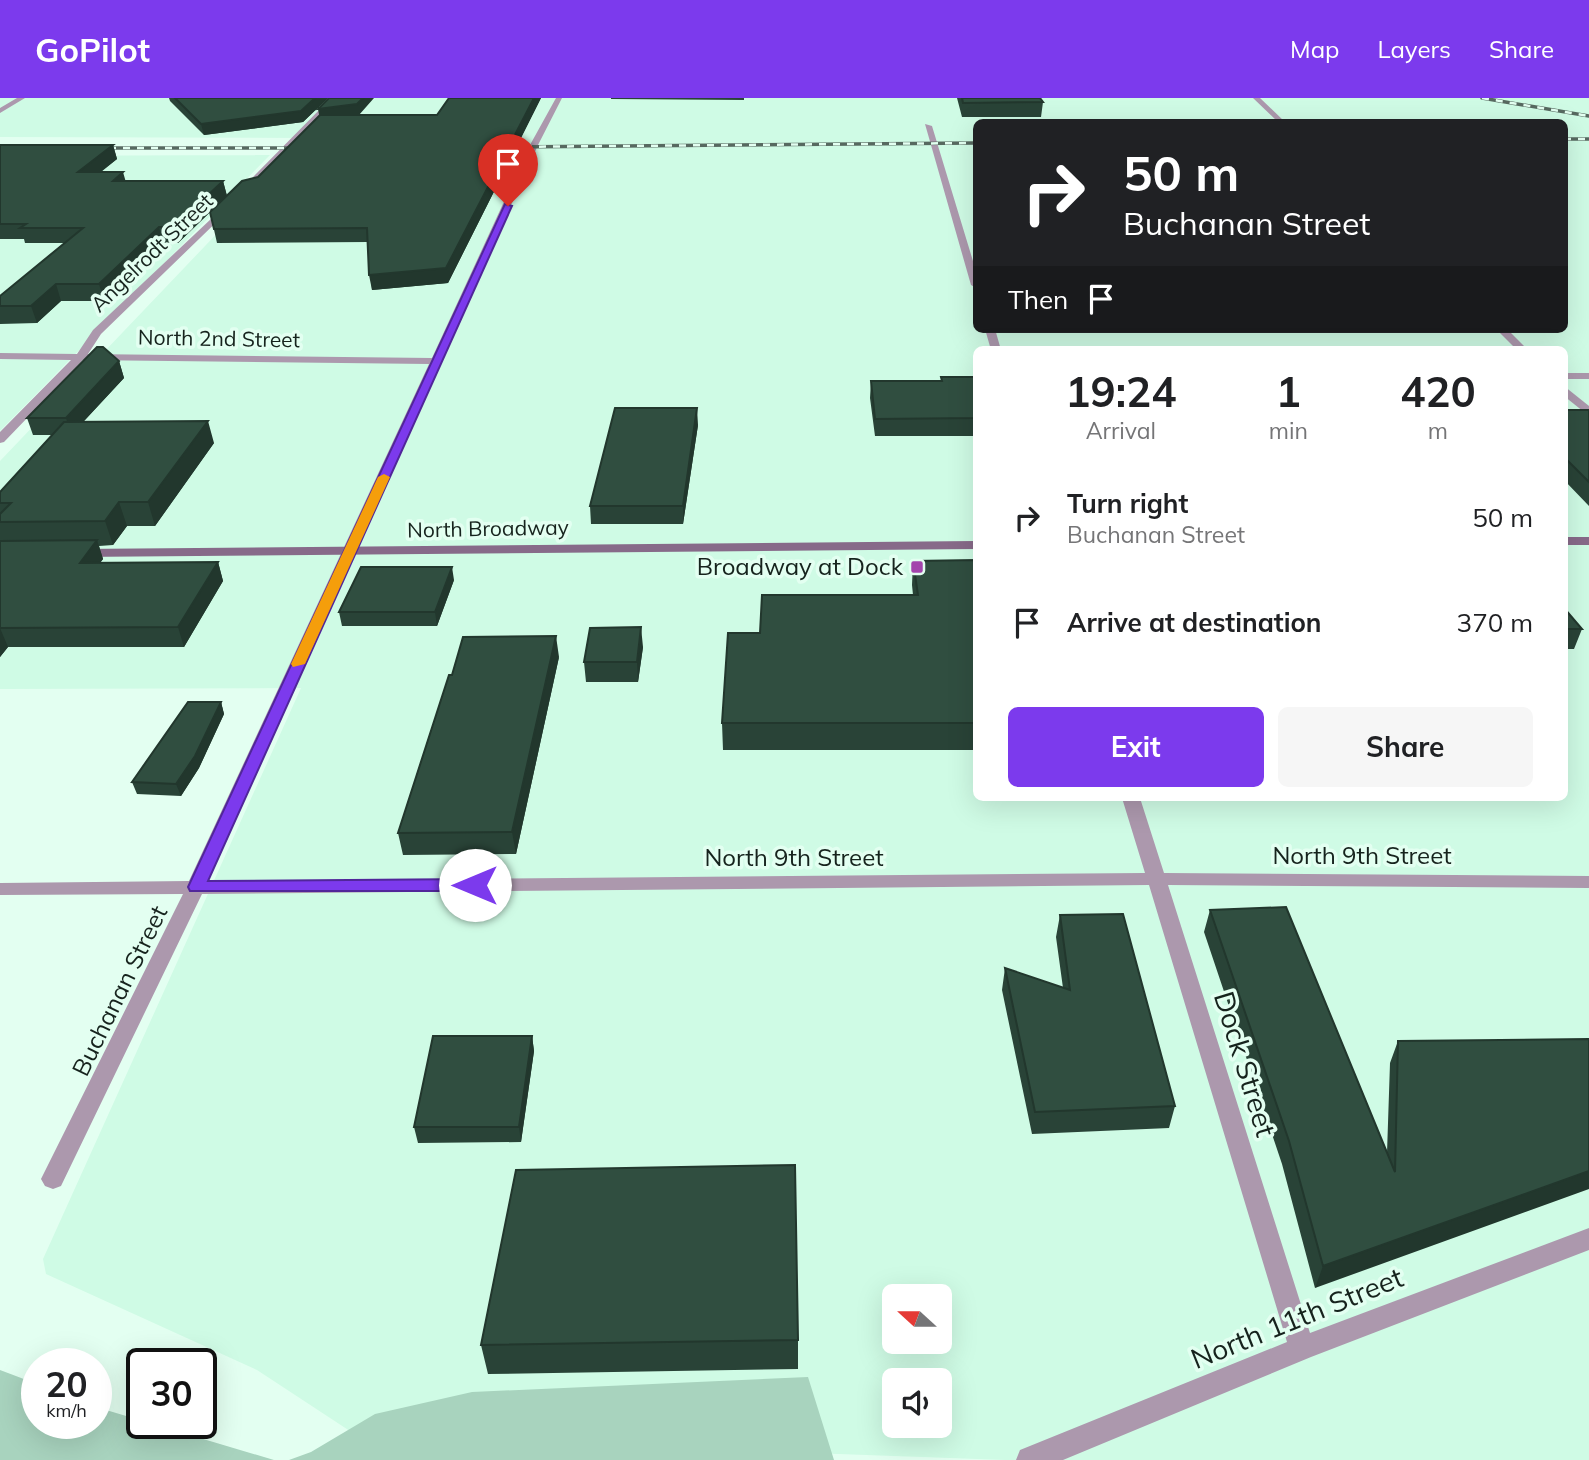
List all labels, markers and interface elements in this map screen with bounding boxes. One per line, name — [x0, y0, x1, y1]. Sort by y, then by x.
text: GoPilot — [35, 29, 150, 70]
text: Map — [1290, 34, 1339, 64]
text: Layers — [1377, 34, 1451, 64]
text: Share — [1489, 34, 1554, 64]
pin — [478, 134, 538, 206]
text: 50 m — [1123, 142, 1239, 203]
icon: arrive — [489, 145, 527, 183]
icon: right — [1008, 147, 1099, 238]
street label: Angelrodt Street — [85, 187, 218, 317]
text: Buchanan Street — [1123, 203, 1371, 243]
icon: arrive — [1082, 280, 1120, 318]
text: Then — [1008, 283, 1068, 316]
street label: North 2nd Street — [138, 324, 300, 352]
text: 19:24 — [1065, 365, 1176, 418]
text: 1 — [1276, 365, 1301, 418]
text: 420 — [1400, 365, 1476, 418]
text: Arrival — [1086, 416, 1156, 445]
text: min — [1269, 416, 1308, 445]
text: m — [1428, 416, 1448, 445]
text: Turn right — [1067, 487, 1188, 520]
icon: right — [1008, 499, 1046, 537]
text: 50 m — [1472, 501, 1533, 534]
street label: North Broadway — [407, 514, 569, 542]
text: Buchanan Street — [1067, 520, 1245, 549]
place label: Broadway at Dock — [697, 551, 904, 581]
marker: Broadway at Dock — [909, 559, 925, 575]
icon: arrive — [1008, 604, 1046, 642]
text: Arrive at destination — [1067, 606, 1322, 639]
text: 370 m — [1457, 606, 1533, 639]
button: Exit — [1008, 707, 1264, 787]
button: Share — [1278, 707, 1533, 787]
street label: North 9th Street — [1272, 840, 1452, 870]
street label: North 9th Street — [704, 842, 884, 872]
position arrow — [438, 848, 512, 922]
street label: Buchanan Street — [65, 901, 173, 1081]
street label: Dock Street — [1207, 987, 1284, 1141]
street label: North 11th Street — [1186, 1259, 1408, 1376]
north arrow — [882, 1284, 952, 1354]
map controls — [882, 1284, 952, 1438]
speed limit sign: 30 — [126, 1348, 217, 1439]
text: 20 — [45, 1362, 88, 1406]
button: sound — [882, 1368, 952, 1438]
text: km/h — [46, 1399, 87, 1422]

